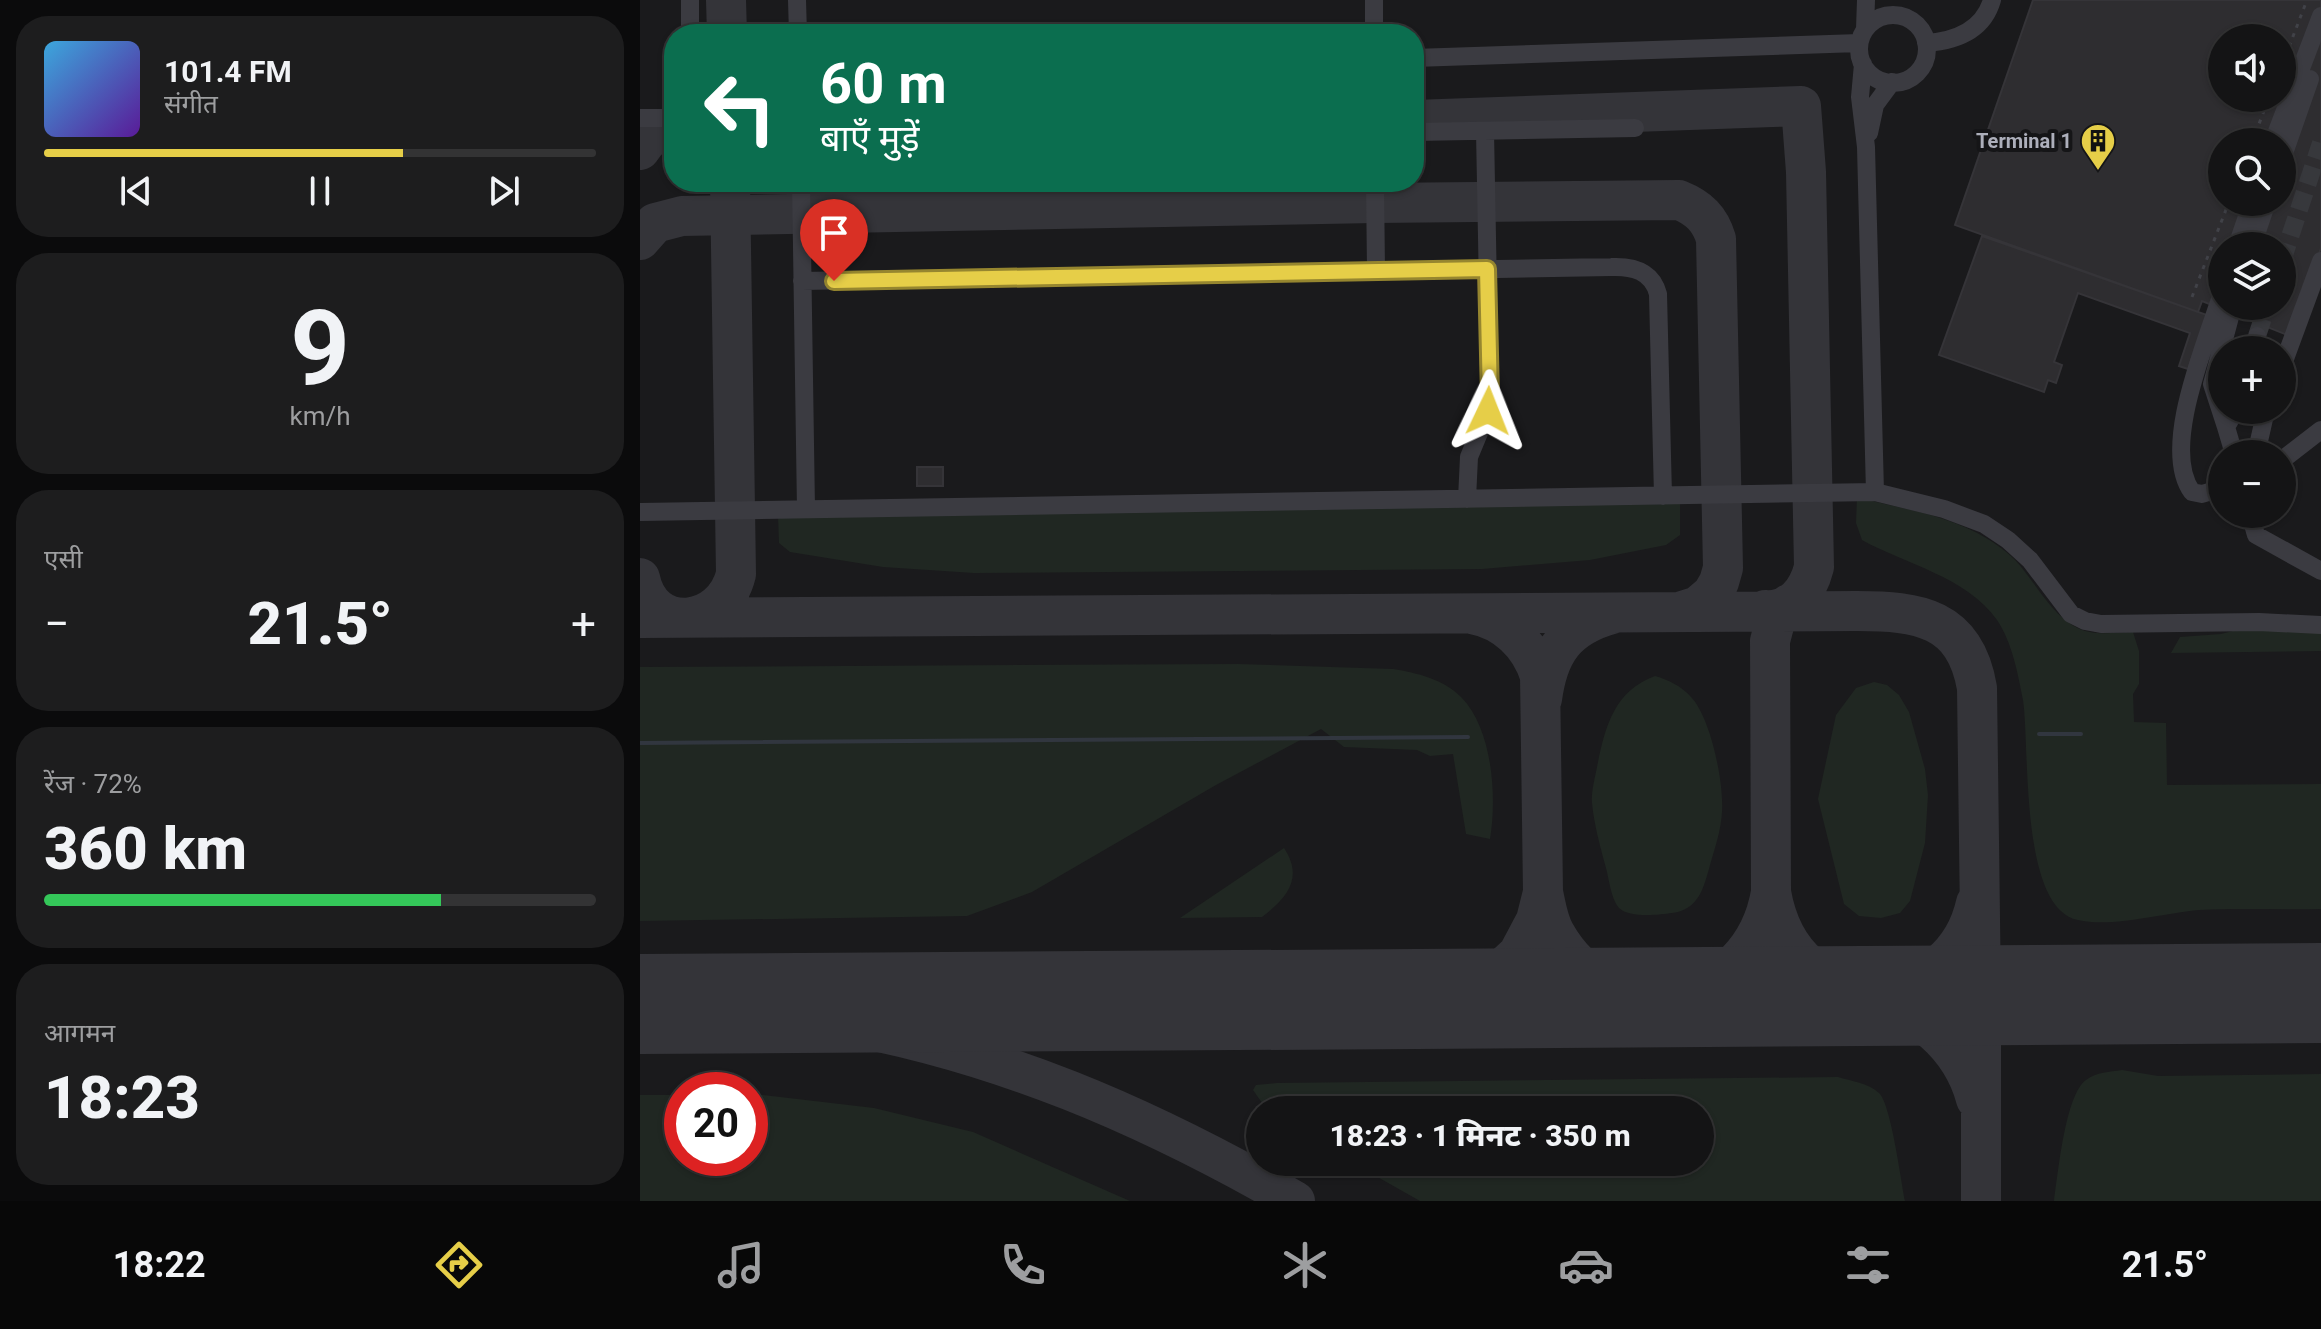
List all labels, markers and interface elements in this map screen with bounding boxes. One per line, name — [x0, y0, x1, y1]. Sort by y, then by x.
map controls — [2208, 24, 2296, 528]
button: sound — [2208, 24, 2296, 112]
text: 60 m — [820, 51, 947, 117]
text: 101.4 FM — [164, 54, 292, 89]
icon: left — [688, 56, 792, 160]
text: संगीत — [164, 89, 218, 119]
text: बाएँ मुड़ें — [820, 118, 920, 160]
building icon: Terminal 1 — [2079, 122, 2117, 172]
button: search — [2208, 128, 2296, 216]
place label: Terminal 1 — [1976, 129, 2072, 153]
icon: previous — [114, 169, 158, 213]
icon: pause — [298, 169, 342, 213]
icon: next — [482, 169, 526, 213]
pin — [800, 199, 868, 281]
icon: arrive — [812, 211, 856, 255]
button: layers — [2208, 232, 2296, 320]
text: 9 — [290, 288, 350, 409]
button: + — [2208, 336, 2296, 424]
position arrow — [1446, 369, 1530, 453]
text: km/h — [289, 401, 351, 431]
button: − — [2208, 440, 2296, 528]
text: एसी — [44, 544, 83, 574]
text: 21.5° — [248, 588, 393, 659]
text: − — [44, 598, 69, 650]
text: + — [571, 598, 596, 650]
text: रेंज · 72% — [44, 769, 142, 799]
text: 360 km — [44, 813, 247, 884]
text: आगमन — [44, 1018, 115, 1048]
text: 18:23 — [44, 1062, 200, 1133]
speed limit sign: 20 — [664, 1072, 768, 1176]
text: 18:23 · 1 मिनट · 350 m — [1329, 1118, 1631, 1153]
icon: directions — [431, 1237, 487, 1293]
icon: music — [713, 1237, 769, 1293]
icon: phone — [995, 1237, 1051, 1293]
icon: climate — [1277, 1237, 1333, 1293]
icon: car — [1558, 1237, 1614, 1293]
icon: filters — [1840, 1237, 1896, 1293]
text: 18:22 — [113, 1244, 206, 1286]
text: 21.5° — [2122, 1244, 2208, 1286]

